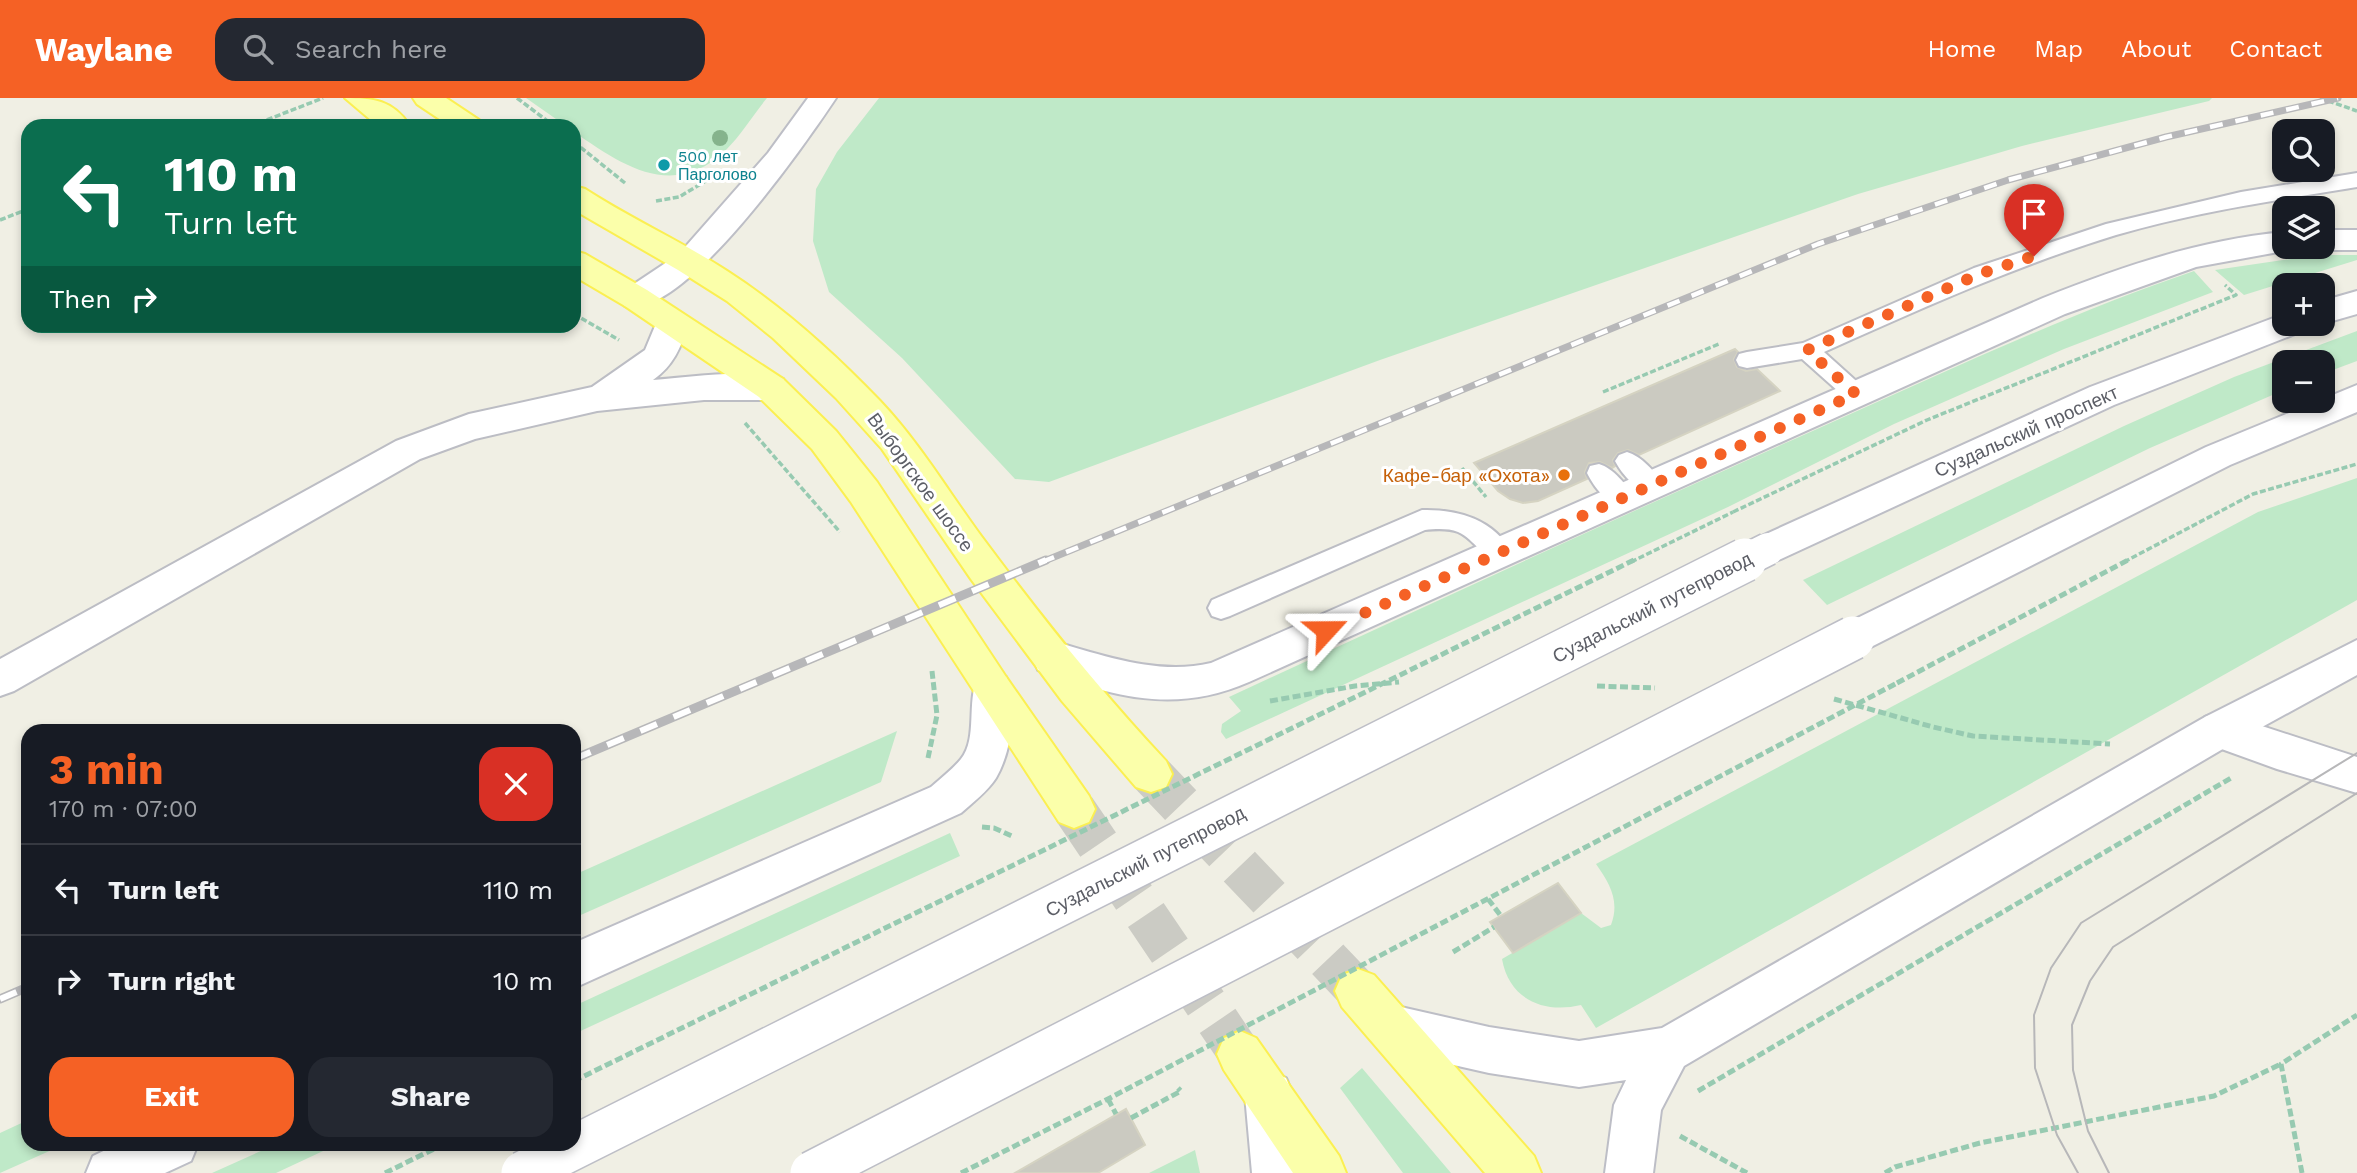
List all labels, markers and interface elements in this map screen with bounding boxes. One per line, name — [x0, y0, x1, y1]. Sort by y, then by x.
search box — [215, 18, 705, 81]
text: Waylane — [35, 30, 173, 69]
icon: search — [239, 30, 277, 68]
text: Search here — [295, 34, 447, 64]
text: Home — [1928, 35, 1996, 63]
text: Map — [2034, 35, 2083, 63]
text: About — [2121, 35, 2191, 63]
text: Contact — [2229, 35, 2322, 63]
map controls — [2272, 119, 2335, 413]
button: search — [2272, 119, 2335, 182]
text: 110 m — [164, 145, 298, 203]
icon: left — [49, 147, 140, 238]
place label: 500 лет Парголово — [678, 147, 757, 184]
marker: 500 лет Парголово — [656, 157, 672, 173]
pin — [2004, 184, 2064, 256]
icon: arrive — [2015, 195, 2053, 233]
button: layers — [2272, 196, 2335, 259]
text: Turn left — [164, 204, 297, 242]
button: + — [2272, 273, 2335, 336]
icon: right — [125, 280, 163, 318]
text: Then — [49, 284, 111, 314]
button: − — [2272, 350, 2335, 413]
street label: Суздальский проспект — [1931, 380, 2122, 482]
street label: Выборгское шоссе — [863, 408, 979, 556]
place label: Кафе-бар «Охота» — [1383, 464, 1550, 487]
marker: Кафе-бар «Охота» — [1556, 467, 1572, 483]
street label: Суздальский путепровод — [1549, 547, 1756, 668]
position arrow — [1289, 593, 1363, 667]
text: 3 min — [49, 745, 164, 794]
button: close — [479, 747, 553, 821]
text: 170 m · 07:00 — [49, 796, 198, 823]
street label: Суздальский путепровод — [1042, 801, 1249, 922]
icon: left — [49, 871, 87, 909]
text: Turn left — [108, 875, 219, 905]
text: 110 m — [483, 875, 553, 905]
icon: right — [49, 962, 87, 1000]
text: Turn right — [108, 966, 235, 996]
text: 10 m — [493, 966, 553, 996]
button: Exit — [49, 1057, 294, 1137]
button: Share — [308, 1057, 553, 1137]

